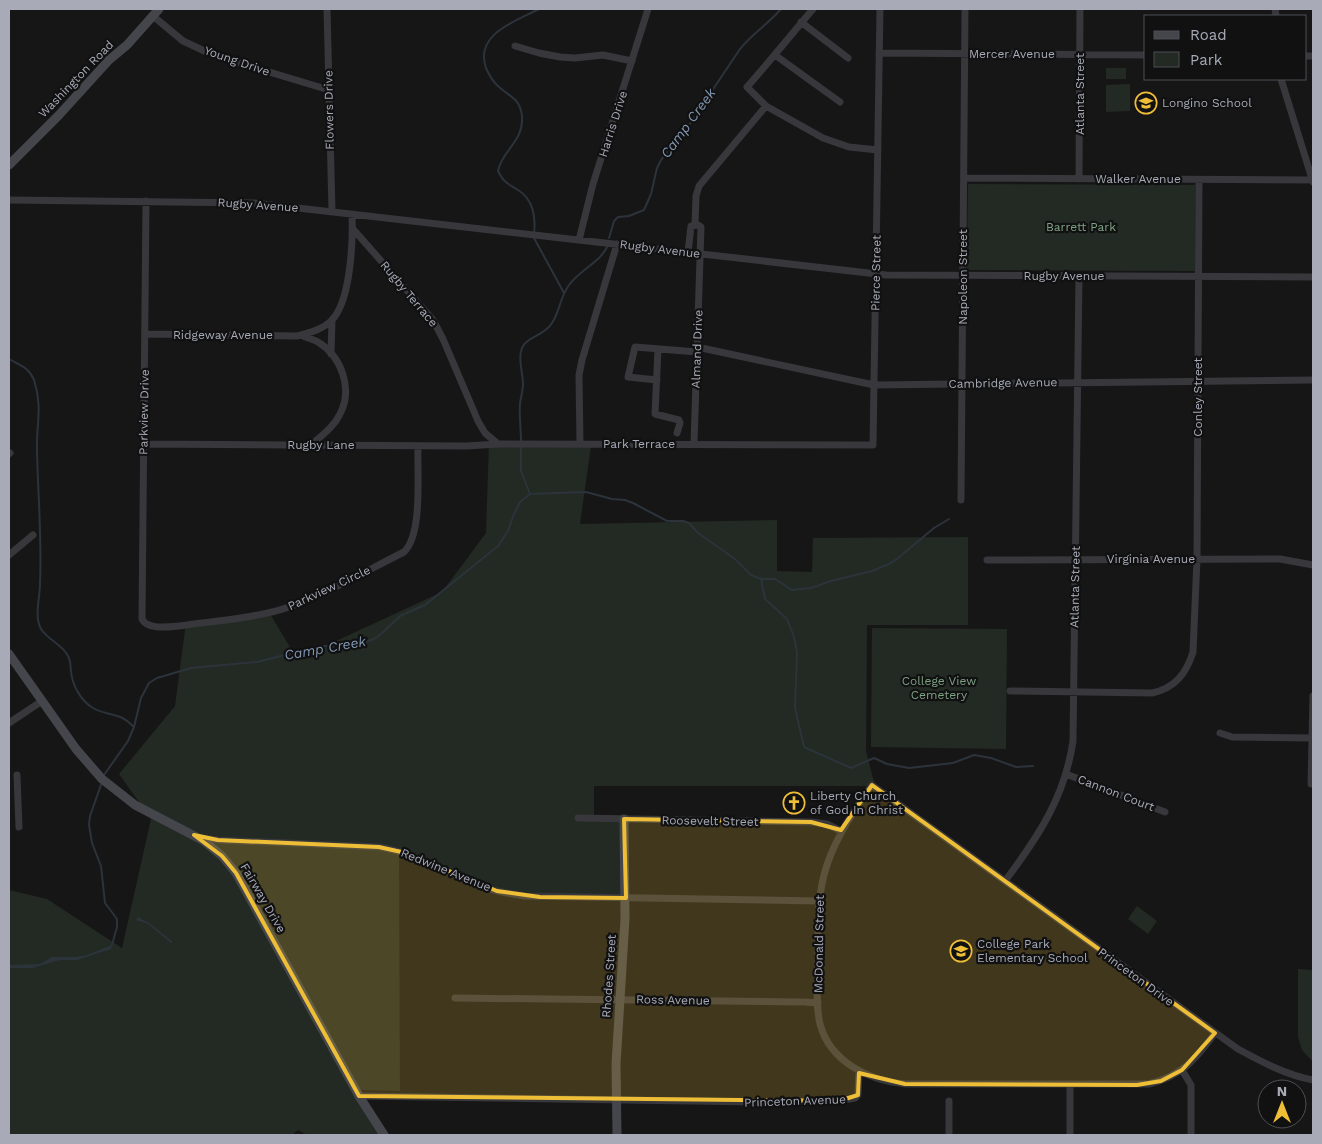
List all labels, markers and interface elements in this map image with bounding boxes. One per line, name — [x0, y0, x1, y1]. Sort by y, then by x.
legend — [1144, 15, 1307, 80]
text: Road — [1190, 26, 1227, 44]
street label: Washington Road — [36, 38, 116, 120]
street label: Young Drive — [202, 43, 272, 79]
street label: Mercer Avenue — [969, 47, 1055, 61]
text: Park — [1190, 51, 1223, 69]
street label: Atlanta Street — [1073, 53, 1087, 135]
street label: Flowers Drive — [321, 70, 337, 150]
water label: Camp Creek — [657, 85, 719, 161]
street label: Harris Drive — [596, 89, 630, 159]
school or university icon: Longino School — [1134, 91, 1158, 115]
place label: Longino School — [1162, 96, 1252, 110]
street label: Walker Avenue — [1095, 172, 1181, 186]
street label: Rugby Avenue — [217, 195, 299, 215]
park label: Barrett Park — [1046, 220, 1116, 234]
street label: Napoleon Street — [956, 229, 970, 325]
street label: Pierce Street — [868, 235, 884, 311]
street label: Rugby Avenue — [619, 237, 701, 261]
street label: Rugby Terrace — [377, 258, 441, 330]
street label: Rugby Avenue — [1024, 269, 1105, 283]
street label: Almand Drive — [689, 309, 705, 389]
street label: Ridgeway Avenue — [173, 328, 273, 342]
street label: Conley Street — [1191, 357, 1205, 437]
street label: Parkview Drive — [136, 369, 152, 455]
street label: Cambridge Avenue — [948, 375, 1058, 391]
street label: Park Terrace — [603, 437, 675, 451]
street label: Rugby Lane — [287, 438, 355, 452]
street label: Atlanta Street — [1067, 546, 1083, 628]
street label: Virginia Avenue — [1107, 552, 1195, 566]
street label: Parkview Circle — [286, 563, 372, 613]
water label: Camp Creek — [283, 633, 367, 663]
park label: College View Cemetery — [902, 674, 976, 702]
street label: Cannon Court — [1076, 772, 1156, 814]
place label: Liberty Church of God In Christ — [810, 789, 903, 817]
church icon: Liberty Church of God In Christ — [782, 791, 806, 815]
street label: Roosevelt Street — [661, 813, 759, 829]
street label: Redwine Avenue — [399, 846, 493, 894]
street label: Fairway Drive — [237, 861, 289, 935]
street label: McDonald Street — [811, 895, 827, 993]
street label: Rhodes Street — [599, 934, 619, 1018]
place label: College Park Elementary School — [977, 937, 1088, 965]
school or university icon: College Park Elementary School — [949, 939, 973, 963]
street label: Princeton Drive — [1096, 945, 1177, 1009]
street label: Ross Avenue — [636, 992, 710, 1008]
north arrow — [1257, 1079, 1307, 1129]
text: N — [1277, 1083, 1287, 1099]
street label: Princeton Avenue — [744, 1092, 846, 1110]

